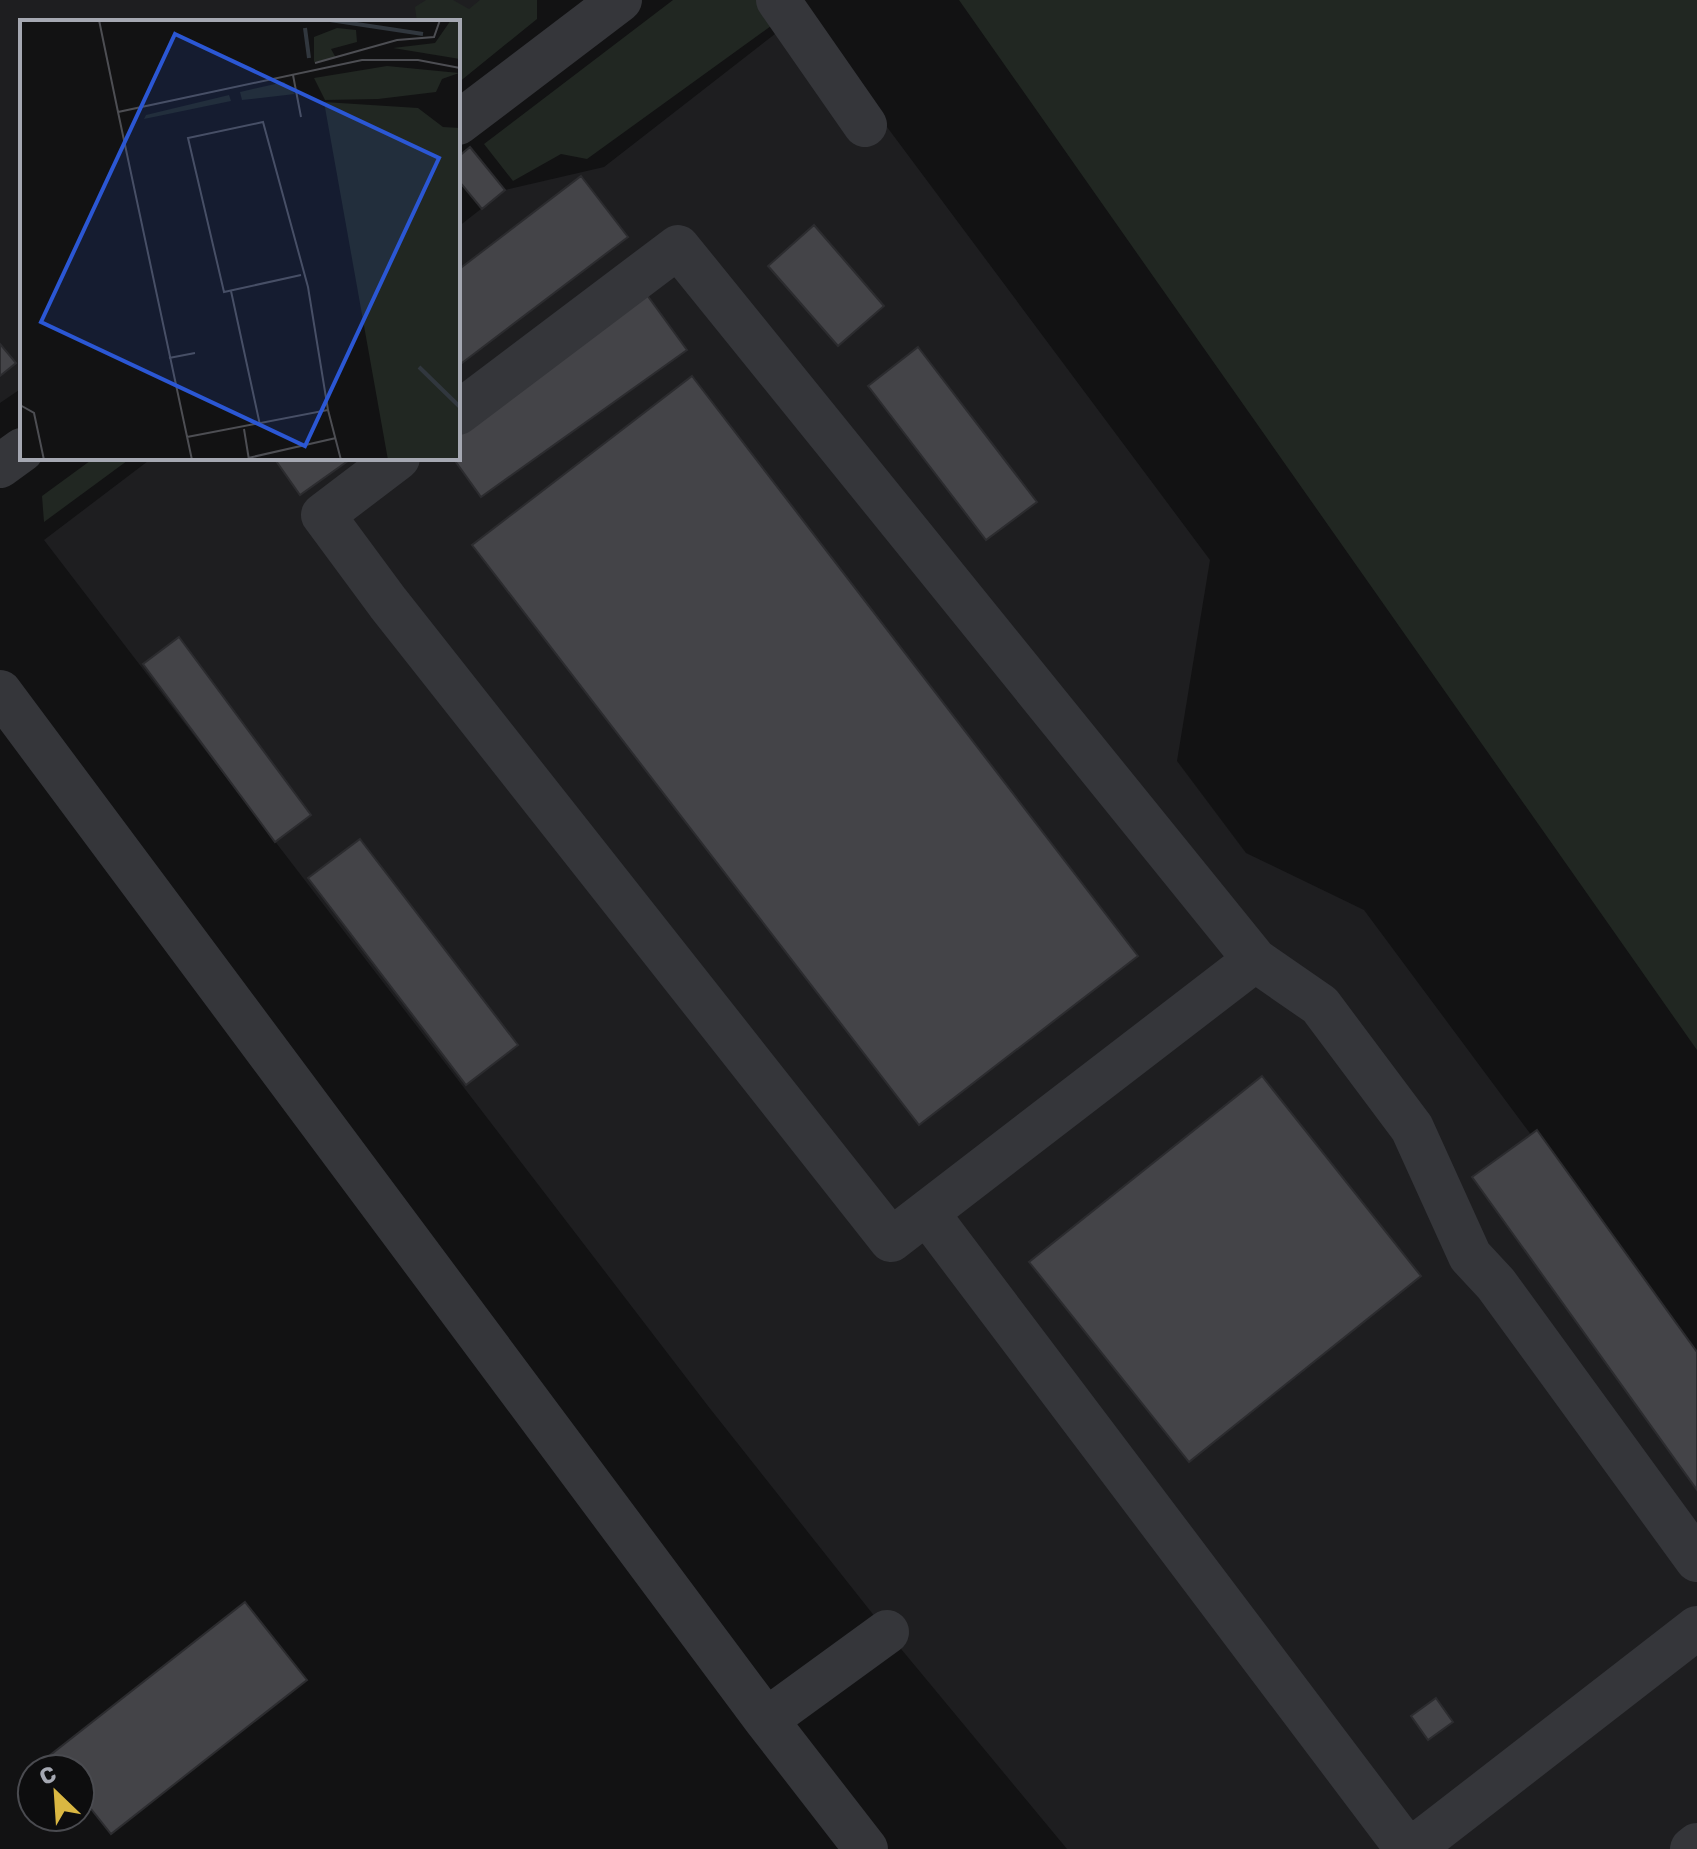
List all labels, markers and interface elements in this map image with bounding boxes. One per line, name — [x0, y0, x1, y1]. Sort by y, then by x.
inset map — [20, 20, 460, 460]
north arrow — [16, 1753, 96, 1833]
text: С — [35, 1760, 60, 1791]

